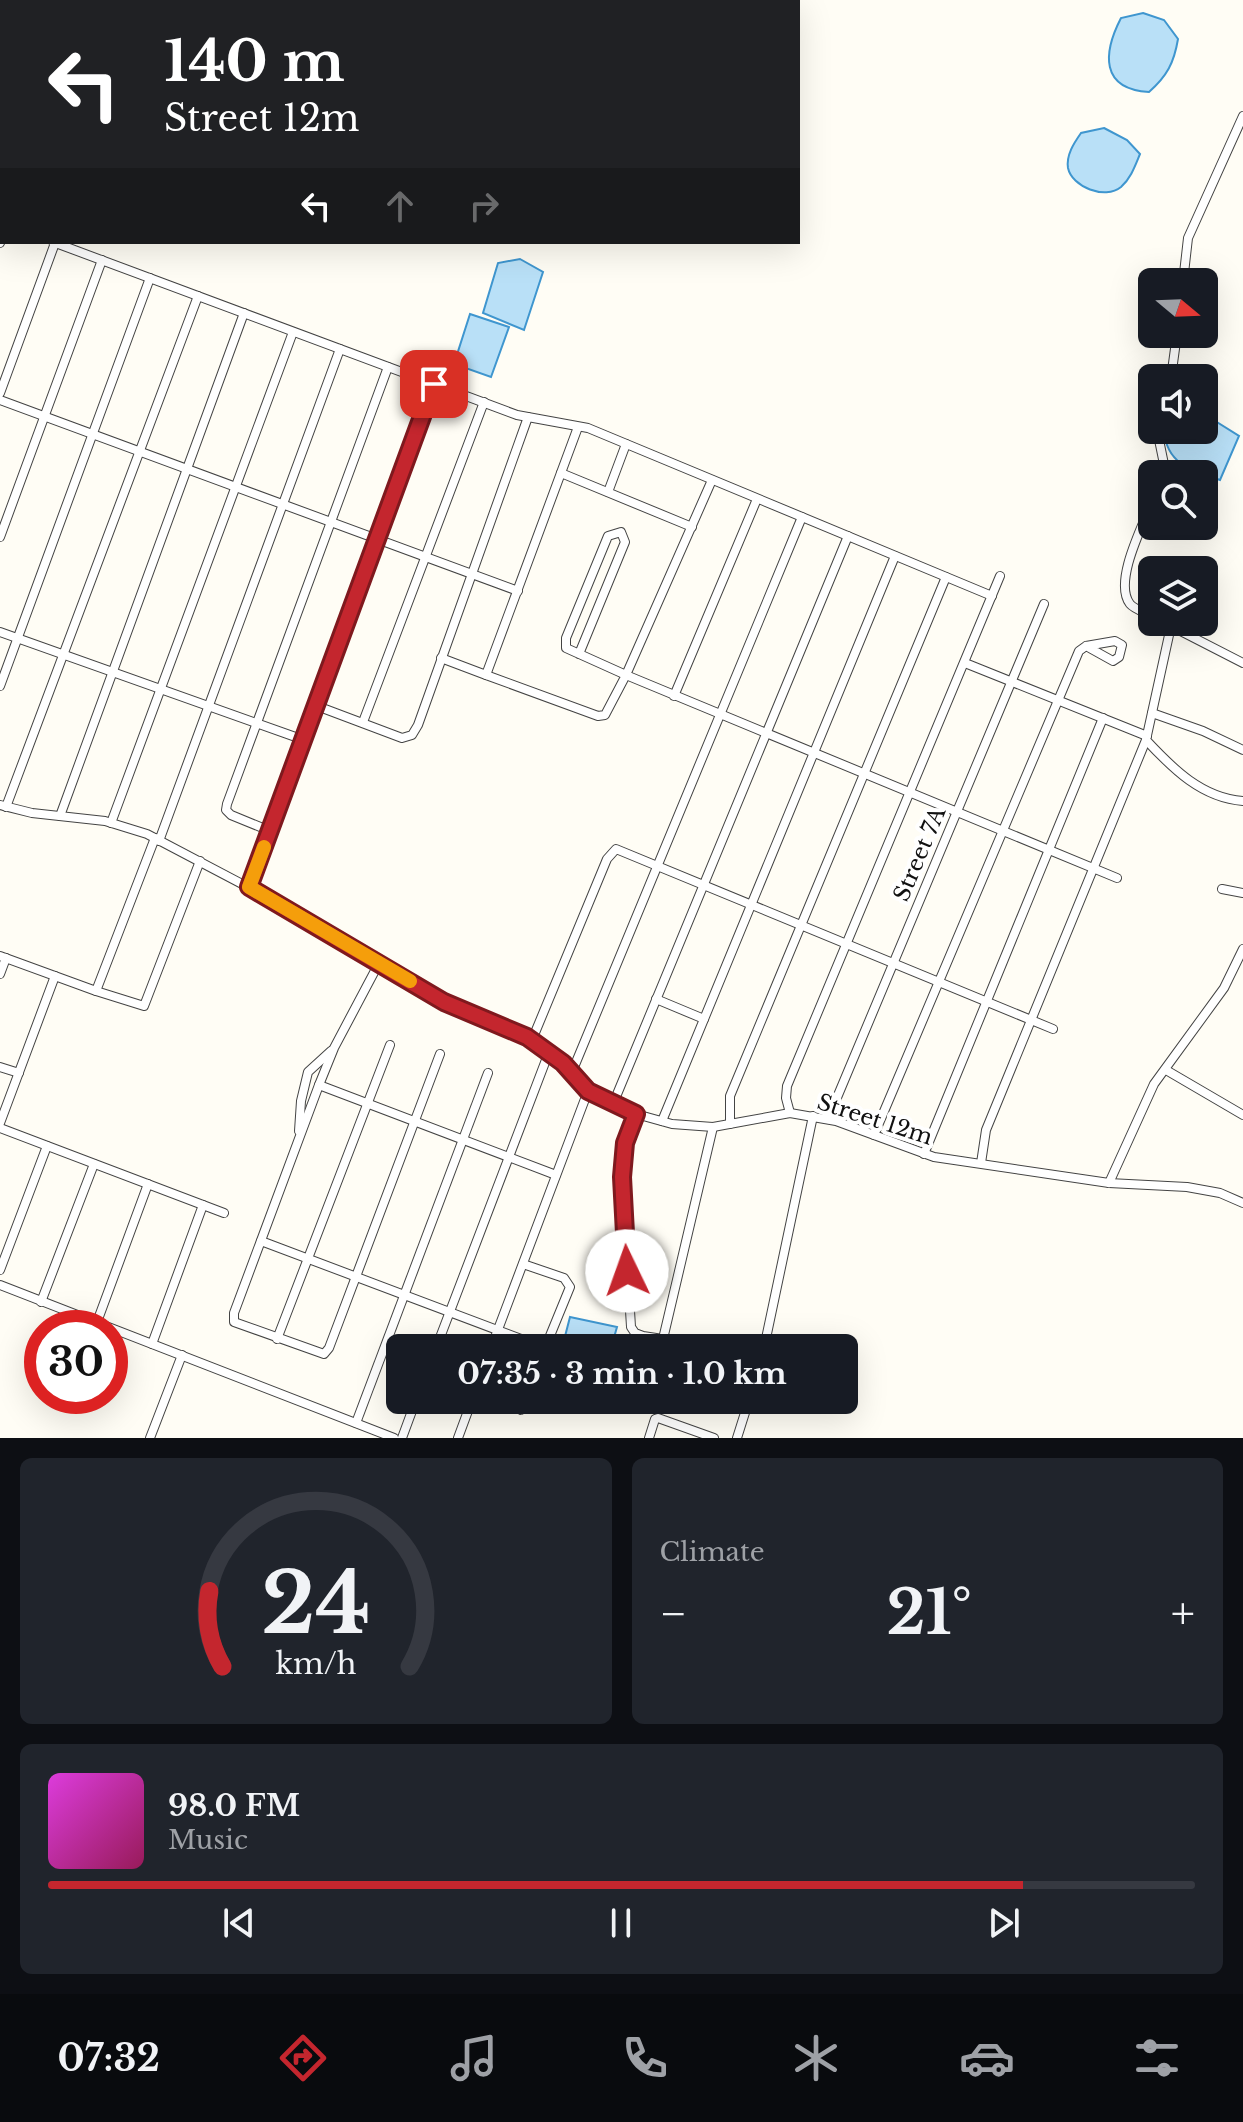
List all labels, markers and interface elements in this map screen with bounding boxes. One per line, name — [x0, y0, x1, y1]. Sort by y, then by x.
text: 140 m — [164, 27, 345, 96]
icon: left — [32, 32, 136, 136]
text: Street 12m — [164, 96, 359, 141]
icon: left — [294, 184, 338, 228]
icon: ahead — [378, 184, 422, 228]
icon: right — [462, 184, 506, 228]
north arrow — [1138, 268, 1218, 348]
map controls — [1138, 268, 1218, 636]
pin — [400, 350, 468, 418]
icon: arrive — [412, 362, 456, 406]
button: sound — [1138, 364, 1218, 444]
button: search — [1138, 460, 1218, 540]
button: layers — [1138, 556, 1218, 636]
street label: Street 7A — [888, 802, 952, 905]
street label: Street 12m — [814, 1088, 936, 1151]
position arrow — [585, 1229, 669, 1313]
speed limit sign: 30 — [24, 1310, 128, 1414]
text: 07:35 · 3 min · 1.0 km — [457, 1355, 787, 1392]
text: Climate — [660, 1536, 765, 1568]
text: 24 — [261, 1552, 370, 1655]
text: 21° — [886, 1576, 972, 1650]
text: − — [660, 1586, 687, 1641]
text: + — [1171, 1586, 1195, 1641]
text: km/h — [275, 1646, 356, 1682]
text: 98.0 FM — [168, 1787, 300, 1824]
text: Music — [168, 1824, 248, 1856]
icon: previous — [217, 1901, 261, 1945]
icon: pause — [599, 1901, 643, 1945]
icon: next — [982, 1901, 1026, 1945]
icon: directions — [275, 2030, 331, 2086]
icon: music — [446, 2030, 502, 2086]
icon: phone — [617, 2030, 673, 2086]
icon: climate — [788, 2030, 844, 2086]
icon: car — [959, 2030, 1015, 2086]
icon: filters — [1129, 2030, 1185, 2086]
text: 07:32 — [57, 2036, 160, 2081]

